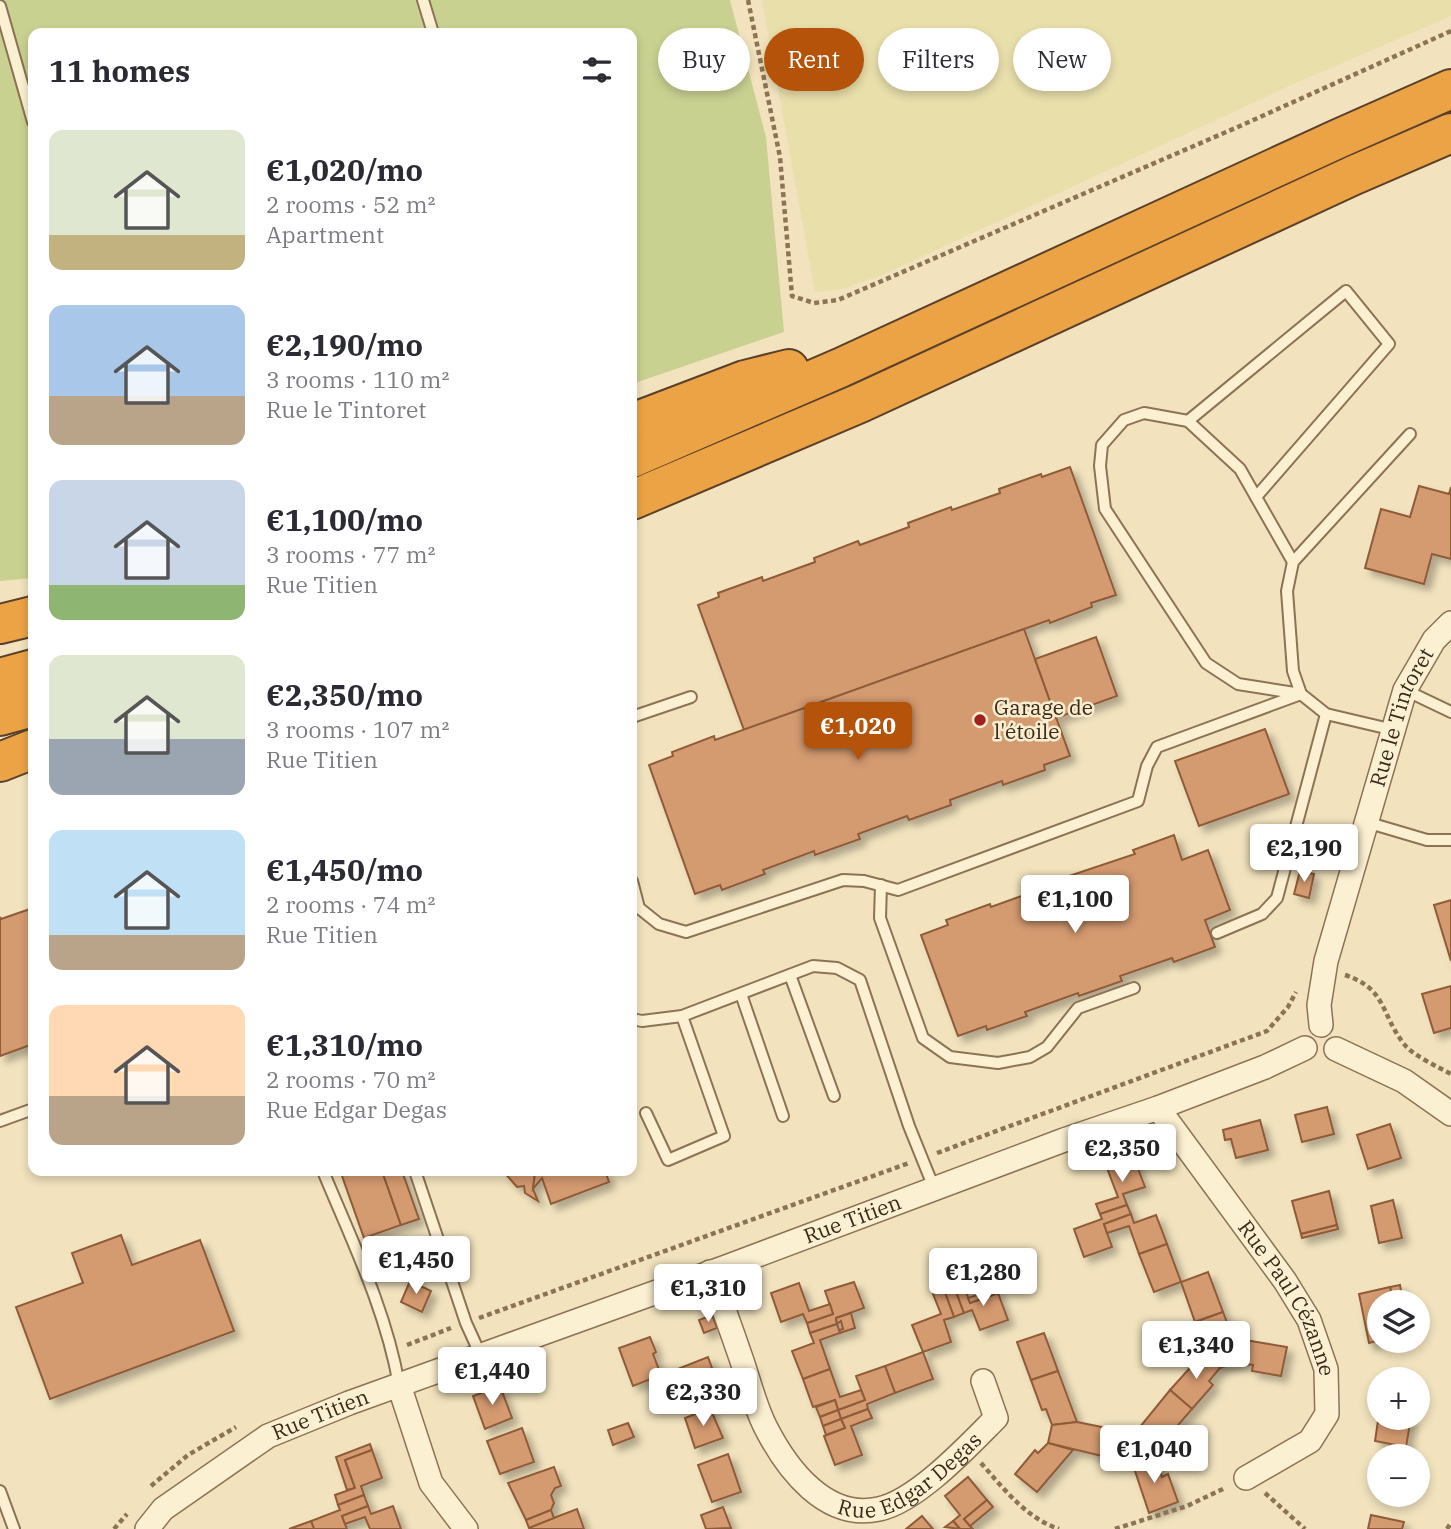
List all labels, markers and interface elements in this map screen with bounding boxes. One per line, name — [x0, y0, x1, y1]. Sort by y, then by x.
chip: Buy — [658, 28, 750, 91]
chip: Rent — [764, 28, 864, 91]
chip: Filters — [878, 28, 999, 91]
chip: New — [1013, 28, 1111, 91]
text: 11 homes — [49, 51, 190, 90]
icon: filters — [578, 51, 616, 89]
text: €1,020/mo — [266, 150, 423, 189]
icon: home — [105, 158, 189, 242]
text: 2 rooms · 52 m² — [266, 189, 436, 219]
text: Apartment — [266, 219, 384, 249]
text: €2,190/mo — [266, 325, 423, 364]
icon: home — [105, 333, 189, 417]
text: 3 rooms · 110 m² — [266, 364, 449, 394]
text: Rue le Tintoret — [266, 394, 426, 424]
text: €1,100/mo — [266, 500, 423, 539]
icon: home — [105, 508, 189, 592]
text: 3 rooms · 77 m² — [266, 539, 436, 569]
text: Rue Titien — [266, 569, 378, 599]
street label: Rue le Tintoret — [1363, 642, 1440, 790]
text: €2,350/mo — [266, 675, 423, 714]
icon: home — [105, 683, 189, 767]
place label: Garage de l'étoile — [994, 693, 1093, 745]
pin: €1,020 — [801, 702, 915, 762]
text: €1,020 — [820, 710, 896, 740]
marker: Garage de l'étoile — [972, 712, 988, 728]
text: 3 rooms · 107 m² — [266, 714, 449, 744]
text: Rue Titien — [266, 744, 378, 774]
pin: €2,190 — [1247, 824, 1361, 884]
text: €2,190 — [1266, 832, 1342, 862]
text: €1,450/mo — [266, 850, 423, 889]
icon: home — [105, 858, 189, 942]
pin: €1,100 — [1018, 876, 1132, 935]
text: €1,100 — [1037, 883, 1113, 913]
text: 2 rooms · 74 m² — [266, 889, 436, 919]
text: Rue Titien — [266, 919, 378, 949]
text: €1,310/mo — [266, 1025, 423, 1064]
icon: home — [105, 1033, 189, 1117]
text: 2 rooms · 70 m² — [266, 1064, 436, 1094]
text: Rue Edgar Degas — [266, 1094, 447, 1124]
pin: €2,350 — [1065, 1124, 1179, 1184]
text: €2,350 — [1084, 1132, 1160, 1162]
street label: Rue Titien — [799, 1187, 905, 1250]
street label: Rue Paul Cézanne — [1232, 1214, 1341, 1376]
pin: €1,450 — [359, 1236, 473, 1296]
text: €1,450 — [378, 1244, 454, 1274]
pin: €1,280 — [926, 1248, 1040, 1308]
text: €1,280 — [945, 1256, 1021, 1286]
pin: €1,310 — [651, 1264, 765, 1324]
text: €1,310 — [670, 1272, 746, 1302]
map controls — [1367, 1290, 1430, 1507]
button: layers — [1367, 1290, 1430, 1353]
pin: €1,340 — [1139, 1322, 1253, 1381]
text: €1,340 — [1158, 1329, 1234, 1359]
pin: €1,440 — [435, 1348, 549, 1407]
text: €1,440 — [454, 1355, 530, 1385]
button: + — [1367, 1367, 1430, 1430]
pin: €2,330 — [646, 1368, 760, 1428]
text: €2,330 — [665, 1376, 741, 1406]
street label: Rue Titien — [267, 1382, 372, 1446]
street label: Rue Edgar Degas — [835, 1426, 987, 1524]
pin: €1,040 — [1097, 1426, 1211, 1485]
text: €1,040 — [1116, 1433, 1192, 1463]
button: − — [1367, 1444, 1430, 1507]

